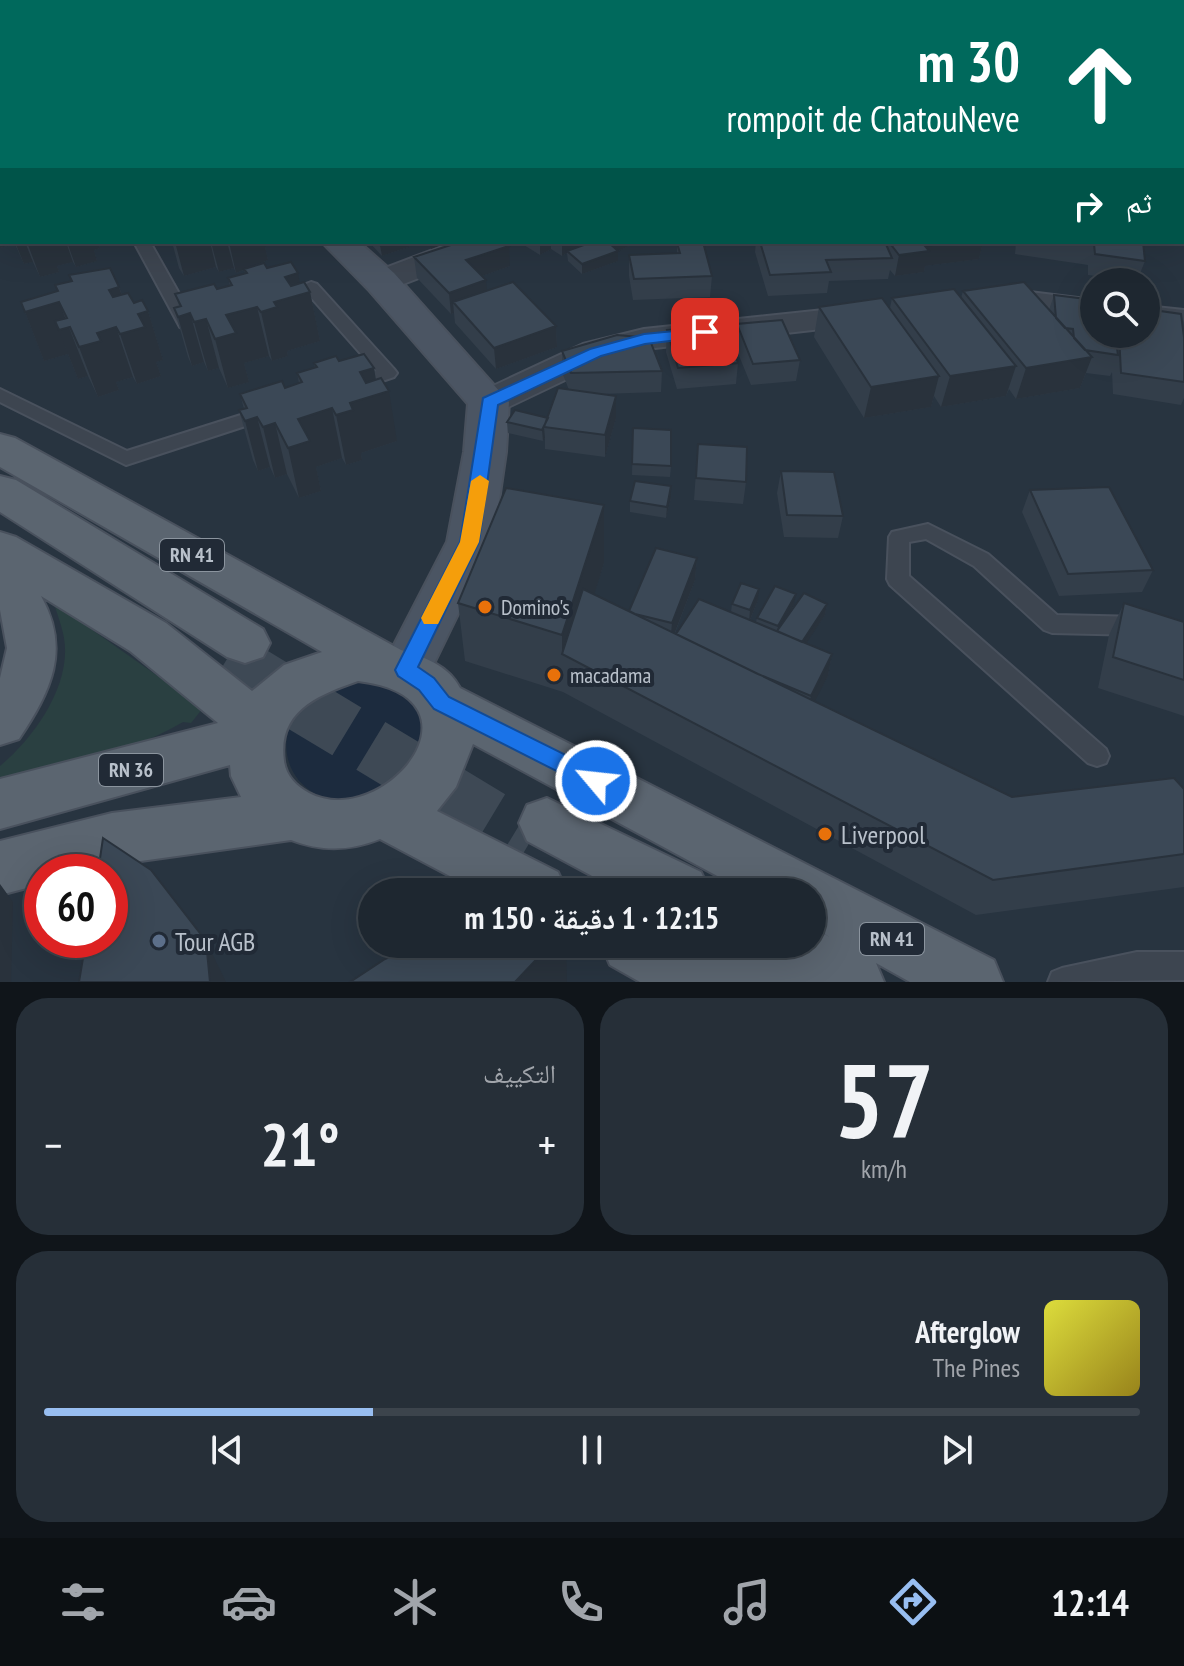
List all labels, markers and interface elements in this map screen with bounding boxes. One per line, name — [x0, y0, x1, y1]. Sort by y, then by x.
text: 30 m — [918, 25, 1020, 97]
icon: ahead — [1048, 32, 1152, 136]
text: rompoit de ChatouNeve — [727, 95, 1020, 142]
text: ثم — [1126, 182, 1152, 221]
icon: right — [1066, 184, 1110, 228]
map controls — [1080, 268, 1160, 348]
button: search — [1080, 268, 1160, 348]
pin — [671, 298, 739, 366]
icon: arrive — [683, 310, 727, 354]
road number: RN 41 — [160, 539, 224, 571]
place label: Domino's — [501, 593, 570, 621]
marker: Domino's — [476, 598, 494, 616]
place label: macadama — [570, 661, 651, 689]
marker: macadama — [545, 666, 563, 684]
position arrow — [554, 739, 638, 823]
road number: RN 36 — [99, 754, 163, 786]
place label: Liverpool — [841, 818, 925, 851]
marker: Liverpool — [816, 825, 834, 843]
speed limit sign: 60 — [24, 854, 128, 958]
text: 12:15 · 1 دقيقة · 150 m — [465, 898, 719, 937]
road number: RN 41 — [860, 923, 924, 955]
place label: Tour AGB — [175, 925, 255, 958]
marker: Tour AGB — [150, 932, 168, 950]
text: 57 — [834, 1032, 934, 1167]
text: التكييف — [483, 1057, 556, 1090]
text: 21° — [260, 1105, 340, 1183]
text: − — [44, 1116, 62, 1173]
text: + — [538, 1116, 556, 1173]
text: km/h — [861, 1152, 907, 1185]
text: Afterglow — [915, 1312, 1020, 1351]
text: The Pines — [932, 1351, 1020, 1384]
icon: previous — [205, 1428, 249, 1472]
icon: pause — [570, 1428, 614, 1472]
icon: next — [935, 1428, 979, 1472]
icon: filters — [55, 1574, 111, 1630]
icon: car — [221, 1574, 277, 1630]
icon: climate — [387, 1574, 443, 1630]
icon: phone — [553, 1574, 609, 1630]
icon: music — [719, 1574, 775, 1630]
icon: directions — [885, 1574, 941, 1630]
text: 12:14 — [1051, 1579, 1129, 1626]

